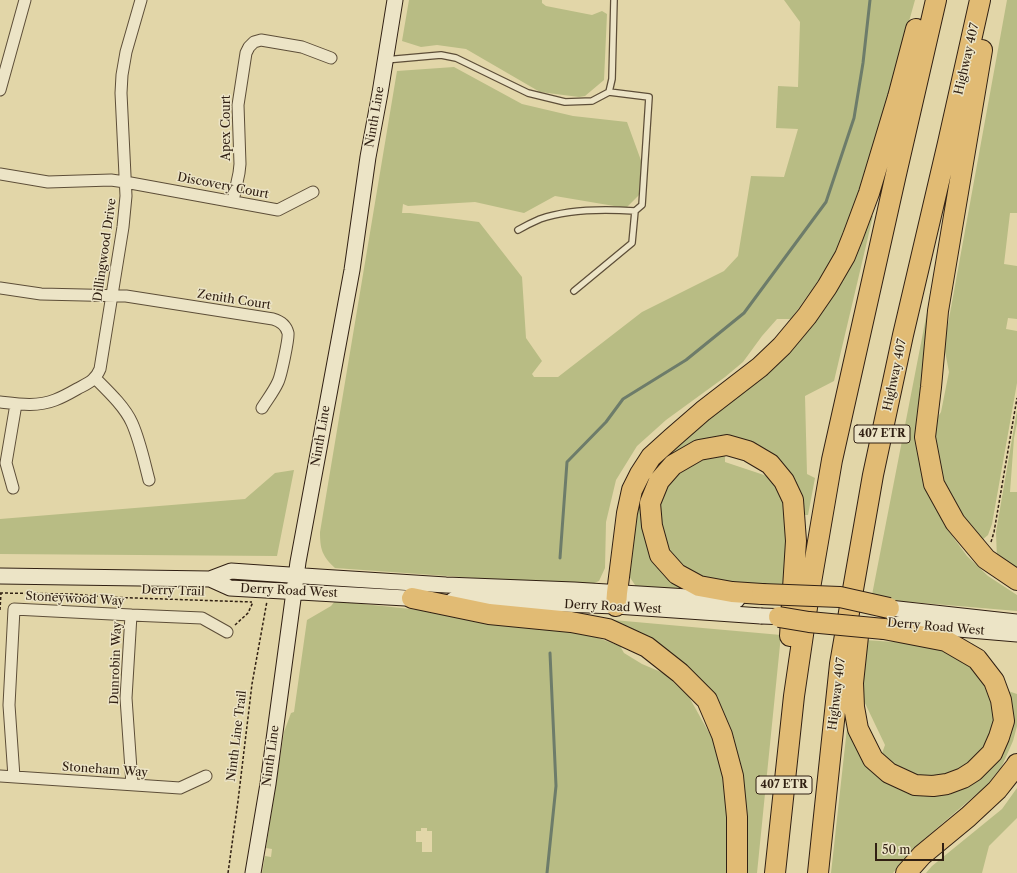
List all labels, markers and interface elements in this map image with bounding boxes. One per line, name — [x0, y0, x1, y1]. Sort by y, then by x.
street label: Highway 407 — [952, 22, 982, 96]
street label: Ninth Line — [363, 85, 387, 149]
street label: Apex Court — [220, 95, 234, 161]
street label: Discovery Court — [176, 170, 270, 202]
street label: Dillingwood Drive — [91, 197, 119, 303]
street label: Zenith Court — [196, 287, 272, 313]
street label: Highway 407 — [880, 338, 910, 412]
street label: Ninth Line — [309, 404, 333, 468]
road number: 407 ETR — [854, 425, 910, 443]
street label: Derry Road West — [240, 581, 338, 601]
street label: Derry Trail — [141, 583, 205, 599]
street label: Stoneywood Way — [25, 589, 125, 609]
street label: Derry Road West — [564, 597, 662, 617]
street label: Derry Road West — [887, 616, 985, 638]
street label: Dunrobin Way — [107, 621, 125, 705]
street label: Highway 407 — [825, 657, 849, 731]
street label: Ninth Line Trail — [224, 690, 250, 782]
street label: Ninth Line — [260, 724, 282, 788]
street label: Stoneham Way — [62, 760, 148, 780]
road number: 407 ETR — [756, 776, 812, 794]
scale bar — [877, 835, 946, 861]
text: 50 m — [882, 842, 911, 857]

